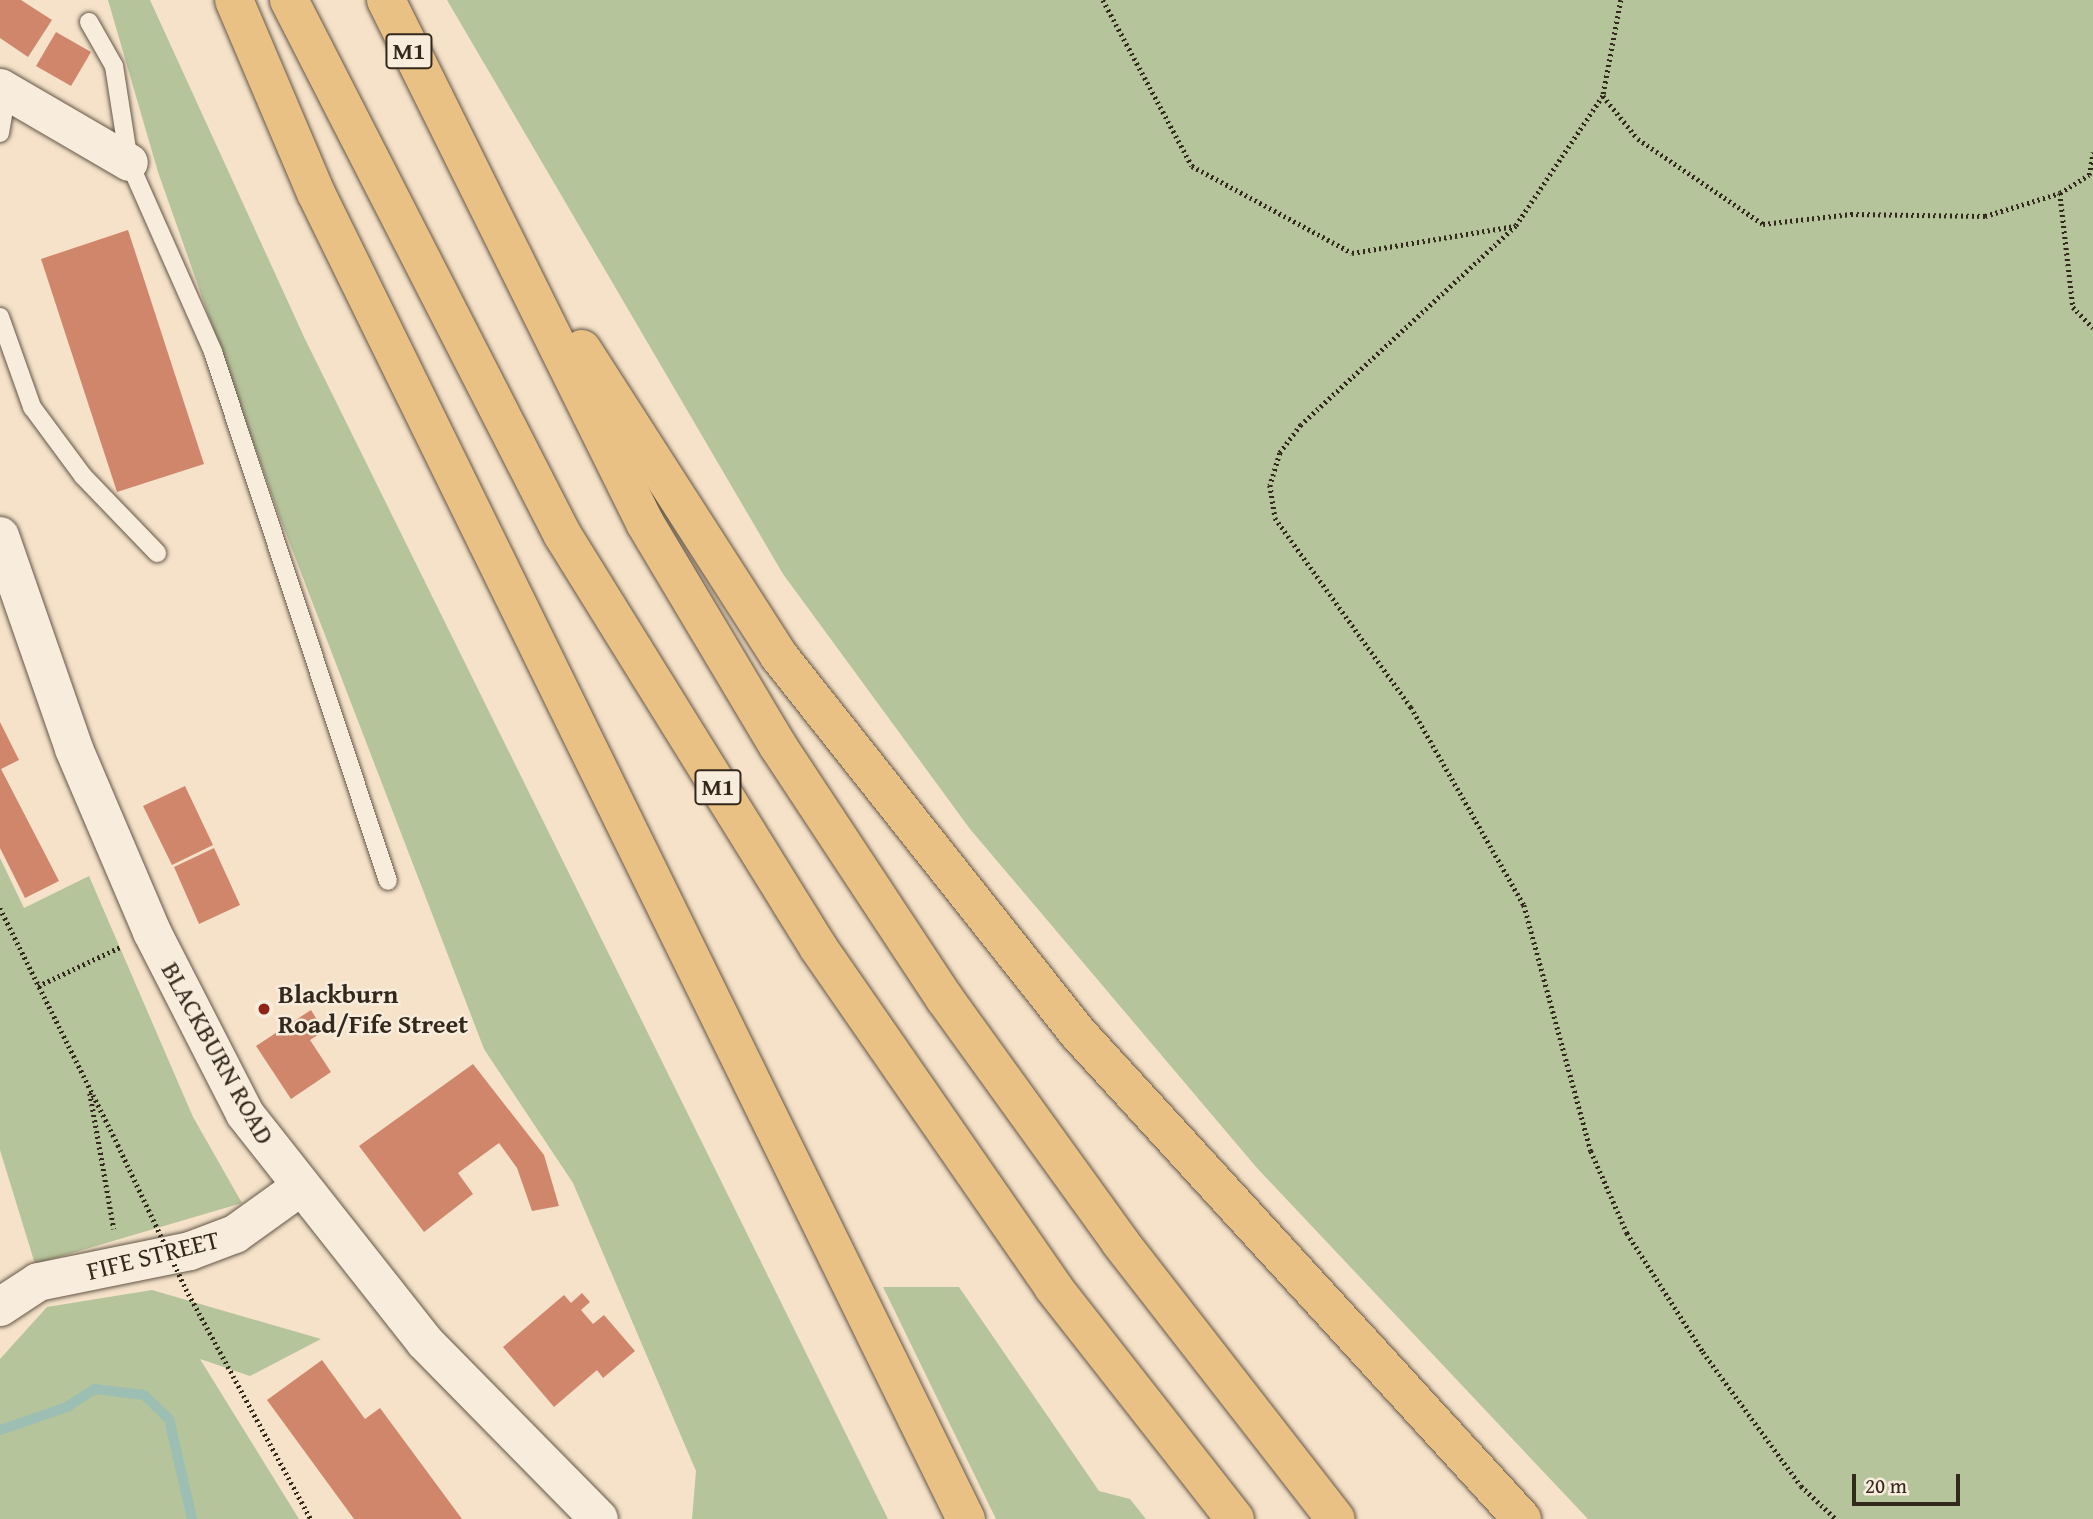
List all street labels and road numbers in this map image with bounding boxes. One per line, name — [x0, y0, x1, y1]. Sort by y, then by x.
road number: M1 — [384, 31, 434, 72]
road number: M1 — [694, 766, 742, 808]
street label: BLACKBURN ROAD — [155, 956, 281, 1150]
street label: FIFE STREET — [84, 1223, 222, 1287]

